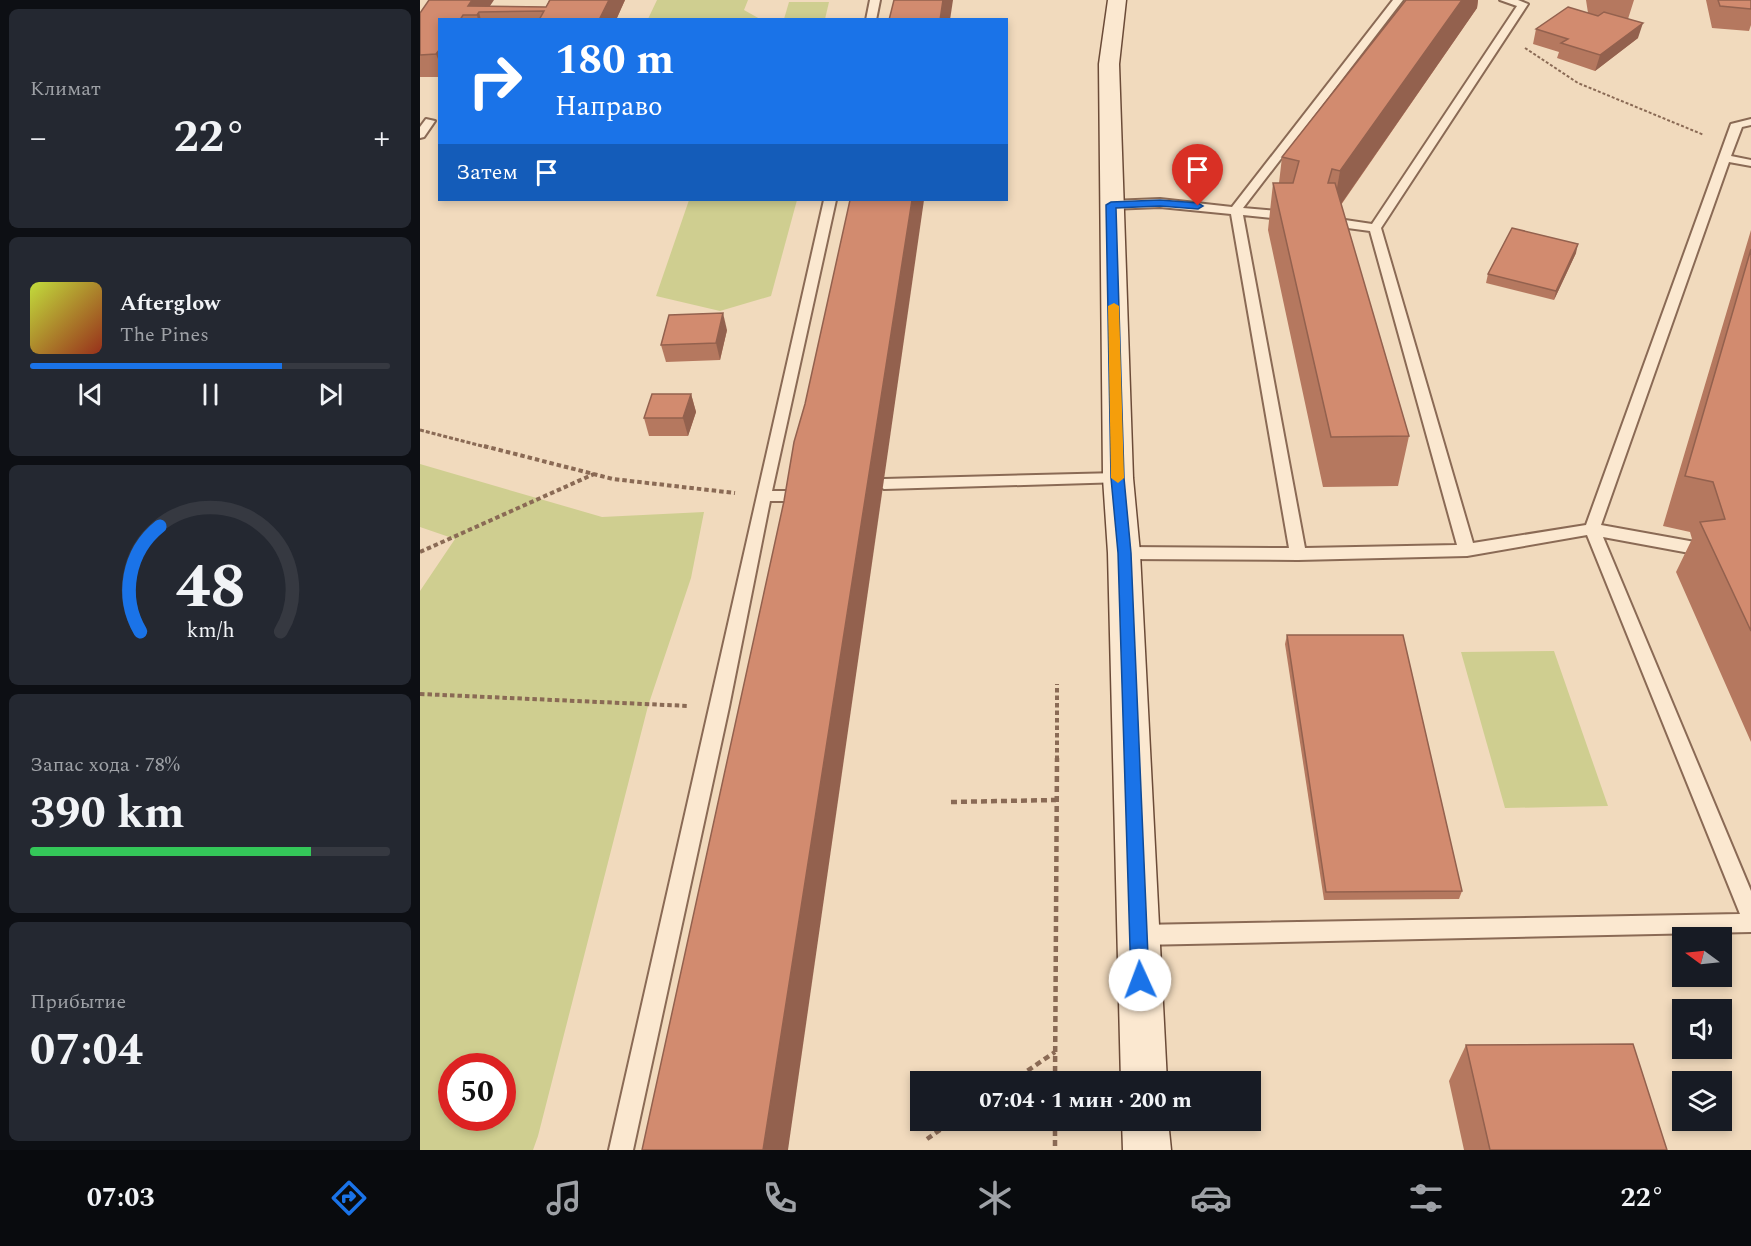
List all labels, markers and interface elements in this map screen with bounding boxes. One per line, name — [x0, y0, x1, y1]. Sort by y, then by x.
text: 180 m — [555, 29, 674, 92]
icon: right — [456, 42, 534, 120]
text: Климат — [30, 74, 101, 104]
text: Направо — [555, 86, 663, 128]
text: 22° — [174, 103, 247, 172]
text: − — [30, 113, 47, 163]
text: + — [374, 113, 390, 163]
pin — [1172, 144, 1223, 206]
icon: arrive — [1181, 153, 1214, 186]
text: Затем — [456, 156, 518, 189]
icon: arrive — [530, 156, 563, 189]
text: Afterglow — [120, 287, 220, 320]
text: The Pines — [120, 320, 209, 350]
icon: previous — [74, 378, 107, 411]
icon: pause — [194, 378, 227, 411]
icon: next — [314, 378, 347, 411]
text: 48 — [175, 540, 245, 635]
text: km/h — [186, 614, 234, 647]
text: Запас хода · 78% — [30, 750, 180, 780]
text: 390 km — [30, 779, 185, 848]
north arrow — [1672, 927, 1732, 987]
map controls — [1672, 927, 1732, 1131]
position arrow — [1108, 948, 1172, 1012]
text: Прибытие — [30, 987, 126, 1017]
button: sound — [1672, 999, 1732, 1059]
text: 07:04 — [30, 1016, 143, 1085]
speed limit sign: 50 — [438, 1053, 516, 1131]
button: layers — [1672, 1071, 1732, 1131]
text: 07:04 · 1 мин · 200 m — [979, 1084, 1192, 1117]
text: 07:03 — [87, 1177, 155, 1219]
icon: directions — [328, 1177, 370, 1219]
icon: music — [543, 1177, 585, 1219]
icon: phone — [759, 1177, 801, 1219]
icon: climate — [974, 1177, 1016, 1219]
icon: car — [1190, 1177, 1232, 1219]
icon: filters — [1405, 1177, 1447, 1219]
text: 22° — [1620, 1177, 1664, 1219]

